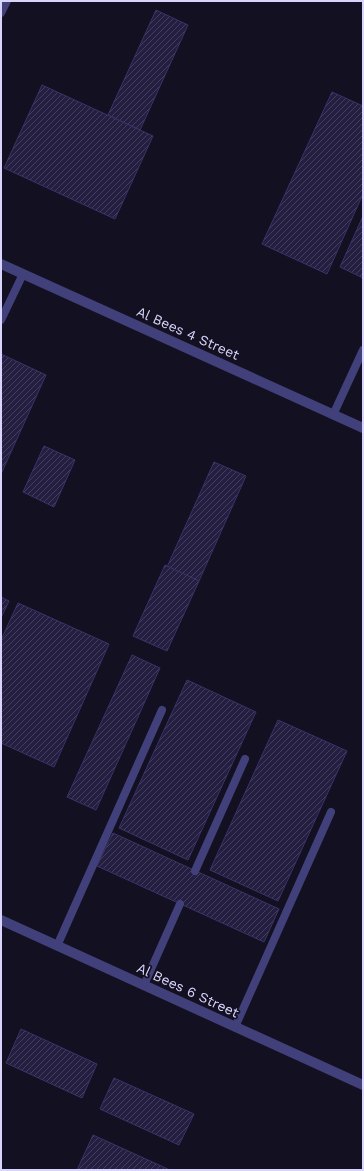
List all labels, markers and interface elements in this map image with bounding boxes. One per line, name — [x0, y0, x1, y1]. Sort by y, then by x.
street label: Al Bees 4 Street — [134, 303, 242, 363]
street label: Al Bees 6 Street — [134, 959, 242, 1021]

